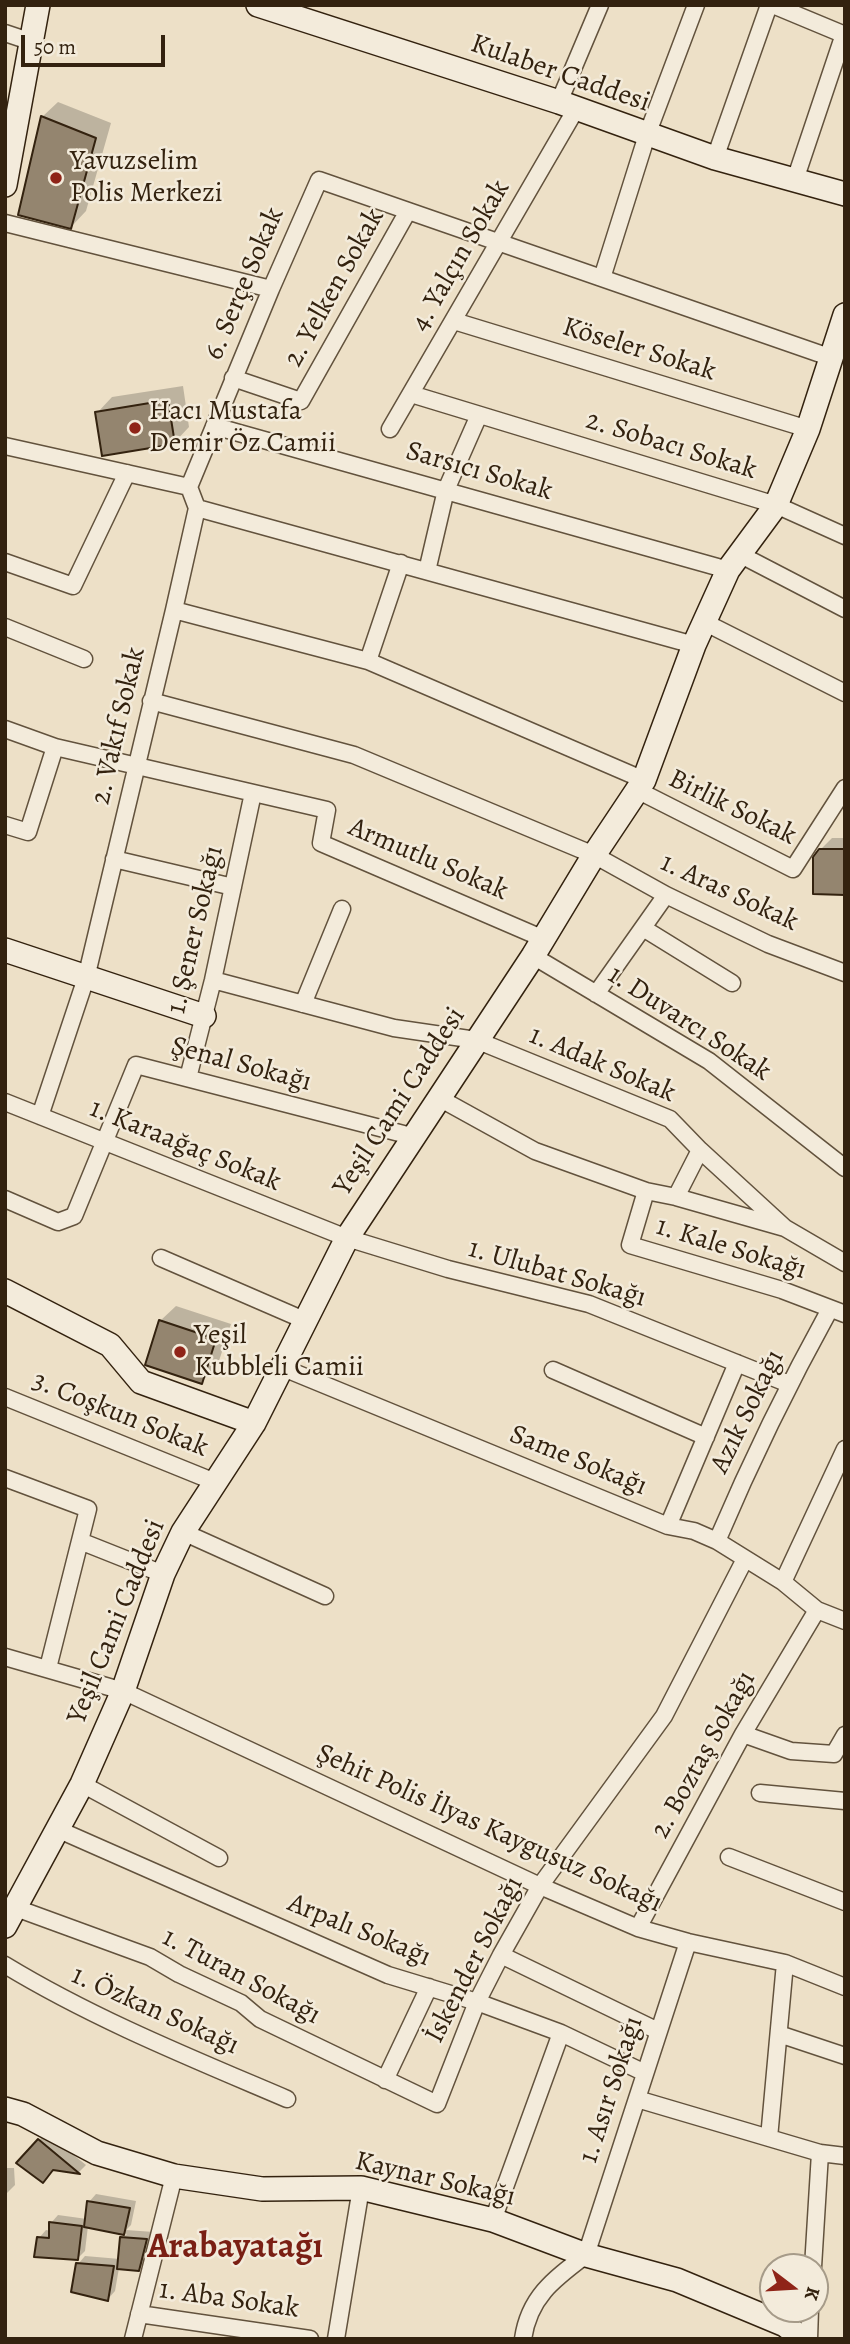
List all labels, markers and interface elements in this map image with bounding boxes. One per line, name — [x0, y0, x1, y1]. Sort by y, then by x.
scale bar — [24, 21, 168, 65]
street label: Kulaber Caddesi — [466, 28, 654, 120]
text: 50 m — [34, 33, 76, 61]
place label: Yavuzselim Polis Merkezi — [70, 145, 223, 211]
marker: Yavuzselim Polis Merkezi — [48, 170, 64, 186]
street label: 4. Yalçın Sokak — [404, 174, 518, 338]
street label: 6. Serçe Sokak — [198, 203, 292, 365]
street label: 2. Yelken Sokak — [278, 203, 392, 373]
street label: Köseler Sokak — [558, 311, 720, 389]
place label: Hacı Mustafa Demir Öz Camii — [149, 395, 336, 461]
street label: 2. Sobacı Sokak — [582, 404, 760, 488]
marker: Hacı Mustafa Demir Öz Camii — [127, 420, 143, 436]
street label: Sarsıcı Sokak — [402, 435, 556, 509]
street label: 2. Vakıf Sokak — [85, 644, 153, 808]
street label: Birlik Sokak — [663, 763, 801, 853]
street label: Armutlu Sokak — [343, 811, 513, 909]
street label: 1. Şener Sokağı — [160, 843, 232, 1017]
street label: 1. Aras Sokak — [655, 846, 803, 940]
street label: 1. Duvarcı Sokak — [601, 959, 777, 1089]
street label: Yeşil Cami Caddesi — [327, 1002, 473, 1202]
street label: 1. Adak Sokak — [524, 1019, 680, 1111]
street label: Şenal Sokağı — [167, 1030, 315, 1100]
street label: 1. Karaağaç Sokak — [84, 1092, 286, 1200]
street label: 1. Kale Sokağı — [652, 1210, 810, 1288]
street label: 1. Ulubat Sokağı — [464, 1233, 650, 1315]
place label: Yeşil Kubbleli Camii — [194, 1319, 364, 1385]
marker: Yeşil Kubbleli Camii — [172, 1344, 188, 1360]
street label: Azık Sokağı — [704, 1345, 792, 1479]
street label: 3. Coşkun Sokak — [27, 1365, 213, 1465]
street label: Same Sokağı — [504, 1418, 652, 1504]
street label: Yeşil Cami Caddesi — [61, 1515, 173, 1729]
street label: 2. Boztaş Sokağı — [644, 1665, 764, 1845]
street label: Şehit Polis İlyas Kaygusuz Sokağı — [311, 1737, 667, 1921]
street label: İskender Sokağı — [419, 1871, 531, 2049]
street label: Arpalı Sokağı — [283, 1887, 435, 1975]
street label: 1. Turan Sokağı — [156, 1921, 326, 2033]
street label: 1. Özkan Sokağı — [66, 1959, 244, 2063]
street label: 1. Asır Sokağı — [573, 2013, 651, 2167]
street label: Kaynar Sokağı — [352, 2145, 518, 2215]
district label: Arabayatağı — [147, 2227, 323, 2269]
north arrow — [759, 2253, 829, 2323]
street label: 1. Aba Sokak — [157, 2274, 301, 2326]
text: K — [798, 2284, 826, 2303]

